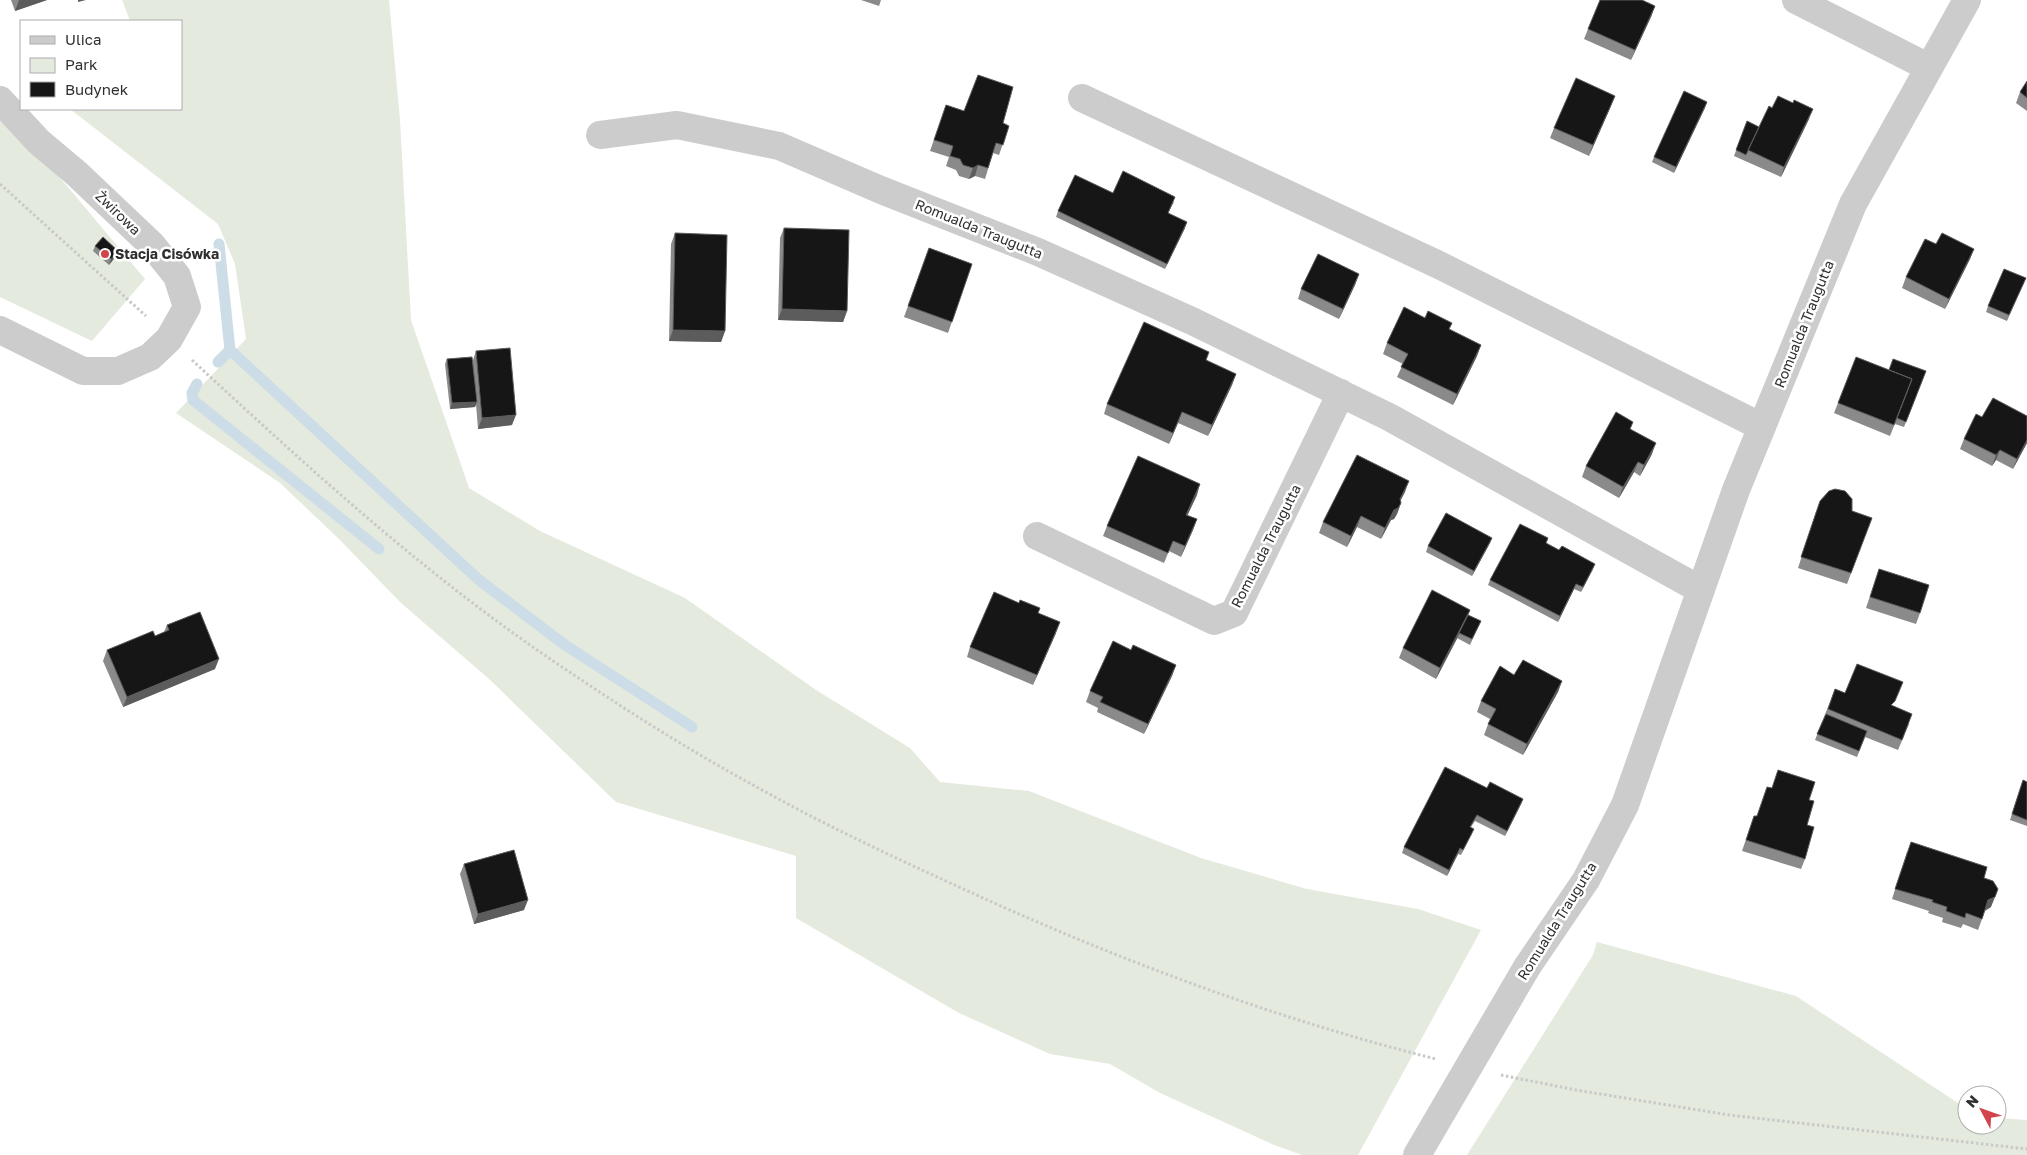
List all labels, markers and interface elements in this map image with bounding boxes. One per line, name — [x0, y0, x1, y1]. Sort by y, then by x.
legend — [20, 20, 182, 110]
text: Ulica — [65, 30, 101, 48]
text: Park — [65, 55, 98, 73]
text: Budynek — [65, 80, 129, 98]
street label: Żwirowa — [92, 187, 144, 238]
street label: Romualda Traugutta — [913, 195, 1045, 262]
place label: Stacja Cisówka — [115, 245, 219, 262]
marker: Stacja Cisówka — [99, 248, 111, 260]
street label: Romualda Traugutta — [1770, 258, 1837, 390]
street label: Romualda Traugutta — [1227, 481, 1304, 610]
street label: Romualda Traugutta — [1513, 859, 1600, 983]
north arrow — [1957, 1085, 2007, 1135]
text: N — [1962, 1092, 1982, 1111]

